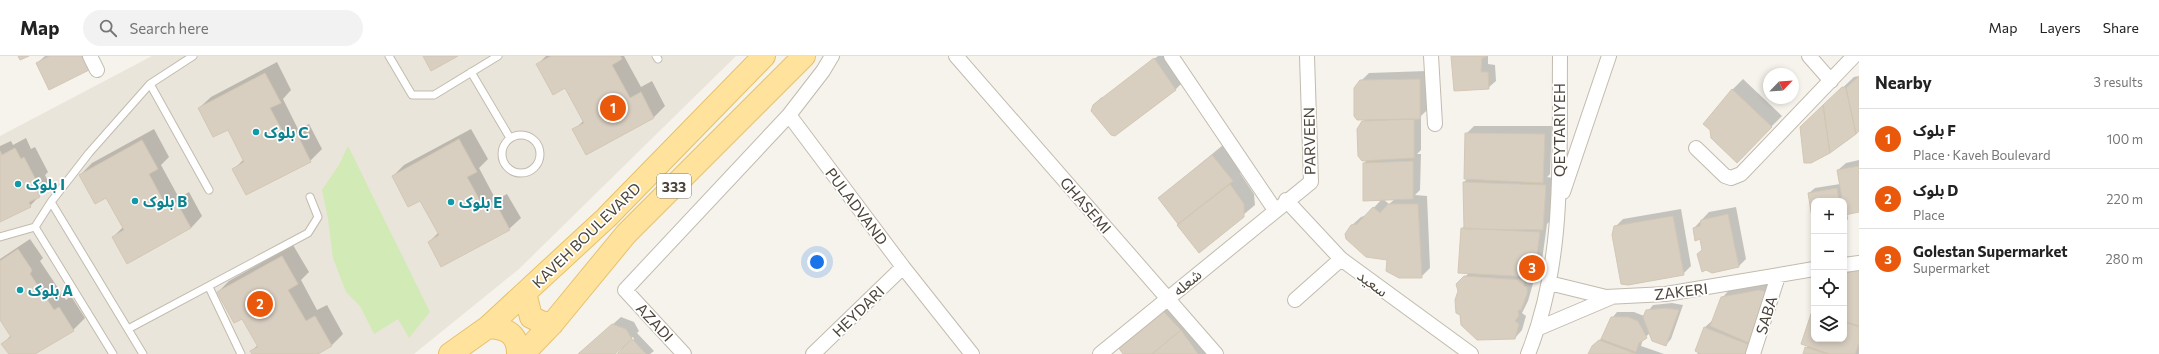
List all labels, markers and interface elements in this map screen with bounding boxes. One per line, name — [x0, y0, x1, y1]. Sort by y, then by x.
search box — [83, 10, 363, 46]
text: Map — [20, 16, 59, 39]
icon: search — [97, 17, 119, 39]
text: Search here — [129, 19, 209, 37]
text: Map — [1989, 19, 2017, 36]
text: Layers — [2039, 19, 2081, 36]
text: Share — [2103, 19, 2139, 36]
north arrow — [1763, 68, 1799, 104]
text: Nearby — [1875, 72, 1932, 93]
text: 3 results — [2094, 74, 2143, 90]
street label: QEYTARIYEH — [1550, 83, 1568, 177]
pin: 1 — [600, 93, 626, 123]
street label: PARVEEN — [1299, 107, 1319, 175]
text: بلوک F — [1913, 121, 1956, 139]
place label: بلوک C — [264, 123, 309, 142]
marker: بلوک C — [251, 127, 261, 137]
text: 1 — [1885, 131, 1891, 147]
text: 100 m — [2107, 131, 2143, 147]
text: Place · Kaveh Boulevard — [1913, 147, 2050, 163]
street label: PULADVAND — [822, 164, 892, 248]
street label: GHASEMI — [1057, 173, 1115, 237]
road number: 333 — [657, 174, 691, 198]
place label: بلوک I — [26, 175, 65, 194]
marker: بلوک I — [13, 179, 23, 189]
street label: KAVEH BOULEVARD — [528, 179, 644, 291]
text: بلوک D — [1913, 181, 1958, 199]
text: 2 — [1884, 191, 1892, 207]
text: 220 m — [2106, 191, 2143, 207]
place label: بلوک B — [143, 192, 187, 211]
place label: بلوک E — [459, 193, 502, 212]
marker: بلوک B — [130, 196, 140, 206]
marker: بلوک E — [446, 197, 456, 207]
map controls — [1811, 198, 1847, 342]
button: + — [1811, 198, 1847, 234]
text: Place — [1913, 207, 1945, 223]
button: − — [1811, 234, 1847, 270]
text: Golestan Supermarket — [1913, 242, 2068, 260]
text: 3 — [1884, 251, 1892, 267]
text: 280 m — [2106, 251, 2143, 267]
your location — [807, 252, 827, 272]
pin: 3 — [1519, 253, 1545, 283]
text: Supermarket — [1913, 260, 1990, 276]
street label: شعله — [1169, 265, 1205, 299]
street label: سعید — [1354, 266, 1392, 300]
button: locate — [1811, 270, 1847, 306]
street label: ZAKERI — [1653, 279, 1709, 303]
place label: بلوک A — [28, 281, 73, 300]
street label: HEYDARI — [828, 282, 888, 340]
marker: بلوک A — [15, 285, 25, 295]
pin: 2 — [247, 289, 273, 319]
street label: SABA — [1752, 294, 1780, 336]
street label: AZADI — [633, 299, 677, 345]
button: layers — [1811, 306, 1847, 342]

